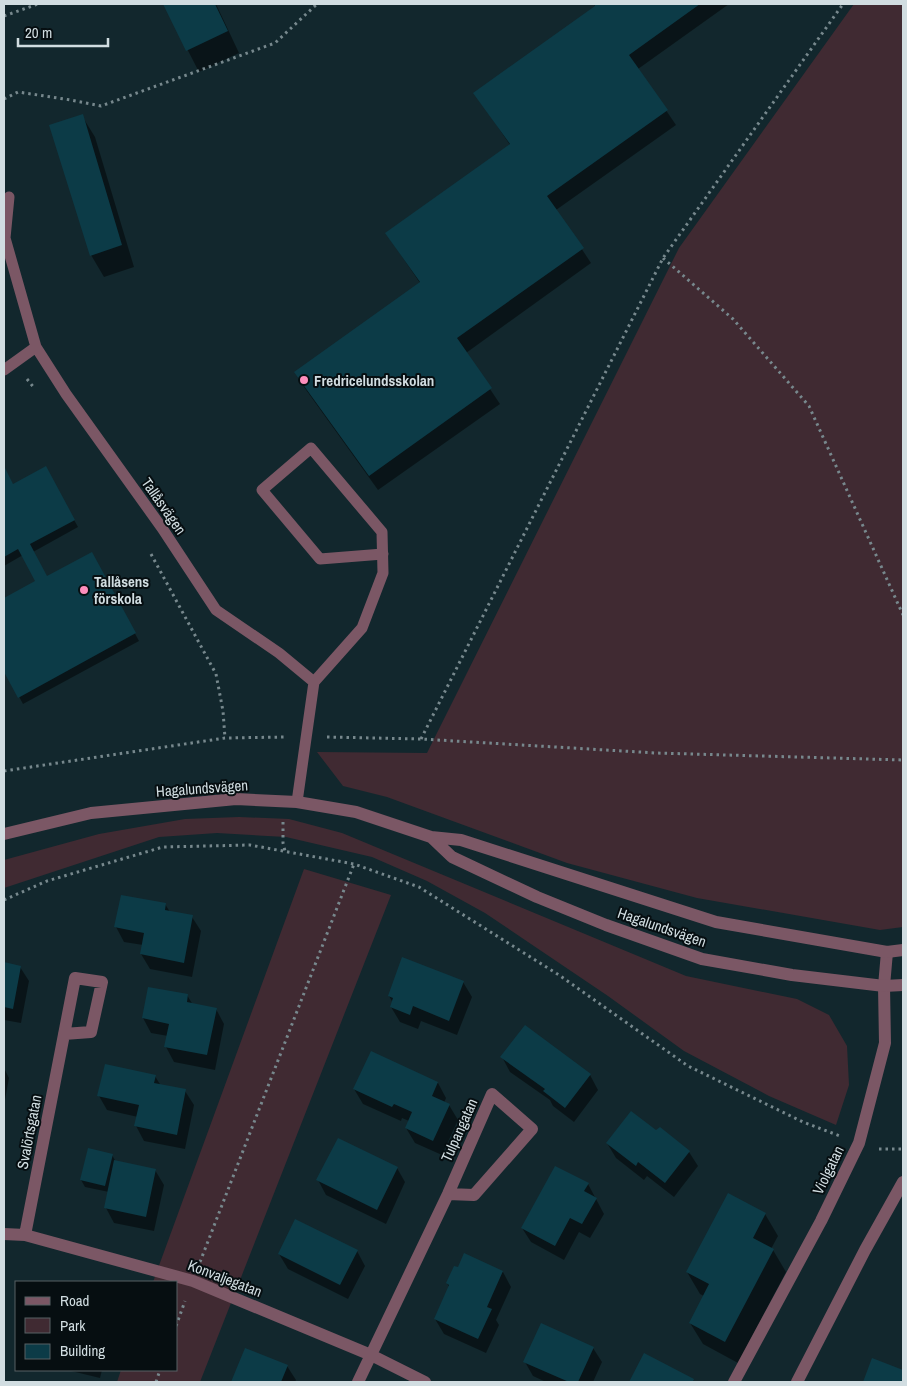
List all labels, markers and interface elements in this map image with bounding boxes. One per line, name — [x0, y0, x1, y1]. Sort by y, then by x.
scale bar — [18, 15, 108, 47]
text: 20 m — [25, 22, 52, 43]
place label: Fredricelundsskolan — [314, 370, 434, 391]
marker: Fredricelundsskolan — [298, 374, 310, 386]
street label: Tallåsvägen — [137, 473, 191, 539]
place label: Tallåsens förskola — [94, 571, 149, 609]
marker: Tallåsens förskola — [78, 584, 90, 596]
street label: Hagalundsvägen — [155, 774, 249, 802]
street label: Hagalundsvägen — [615, 902, 709, 952]
street label: Svalörtsgatan — [12, 1093, 46, 1171]
street label: Tulpangatan — [436, 1095, 482, 1165]
street label: Violgatan — [807, 1142, 849, 1198]
street label: Konvaljegatan — [185, 1254, 265, 1302]
legend — [15, 1281, 178, 1371]
text: Road — [60, 1290, 89, 1311]
text: Park — [60, 1315, 86, 1336]
text: Building — [60, 1340, 105, 1361]

